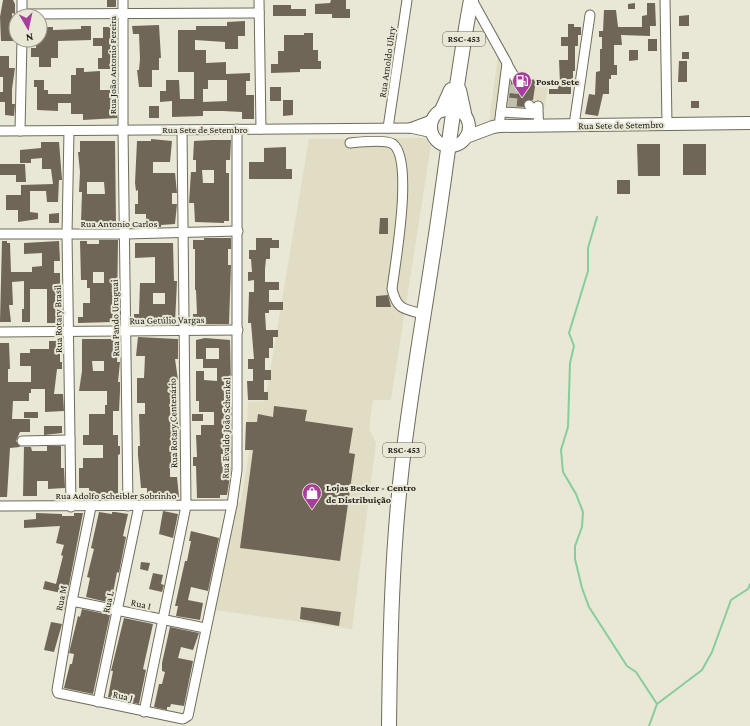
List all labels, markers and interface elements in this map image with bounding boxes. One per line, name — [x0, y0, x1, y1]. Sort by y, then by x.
north arrow — [8, 8, 48, 48]
street label: Rua João Antonio Pereira — [107, 16, 118, 114]
street label: Rua Arnoldo Uhry — [377, 25, 397, 98]
text: N — [24, 31, 34, 44]
road number: RSC-453 — [443, 32, 485, 46]
fuel station icon: Posto Sete — [511, 70, 533, 98]
place label: Posto Sete — [536, 76, 579, 87]
street label: Rua Sete de Setembro — [578, 119, 664, 131]
street label: Rua Sete de Setembro — [162, 124, 248, 135]
street label: Rua Antonio Carlos — [81, 218, 157, 229]
street label: Rua Pando Uruguai — [109, 279, 121, 357]
street label: Rua Rotary Brasil — [52, 284, 64, 353]
street label: Rua Getúlio Vargas — [129, 314, 205, 326]
street label: Rua Evaldo João Schenkel — [220, 377, 232, 479]
street label: Rua Rotary Centenário — [167, 378, 179, 468]
road number: RSC-453 — [383, 443, 425, 457]
shop icon: Lojas Becker - Centro de Distribuição — [301, 482, 323, 510]
place label: Lojas Becker - Centro de Distribuição — [326, 482, 416, 505]
street label: Rua Adolfo Scheibler Sobrinho — [56, 490, 176, 501]
street label: Rua M — [53, 584, 69, 612]
street label: Rua L — [100, 590, 116, 614]
street label: Rua I — [130, 597, 152, 611]
street label: Rua J — [112, 688, 134, 704]

